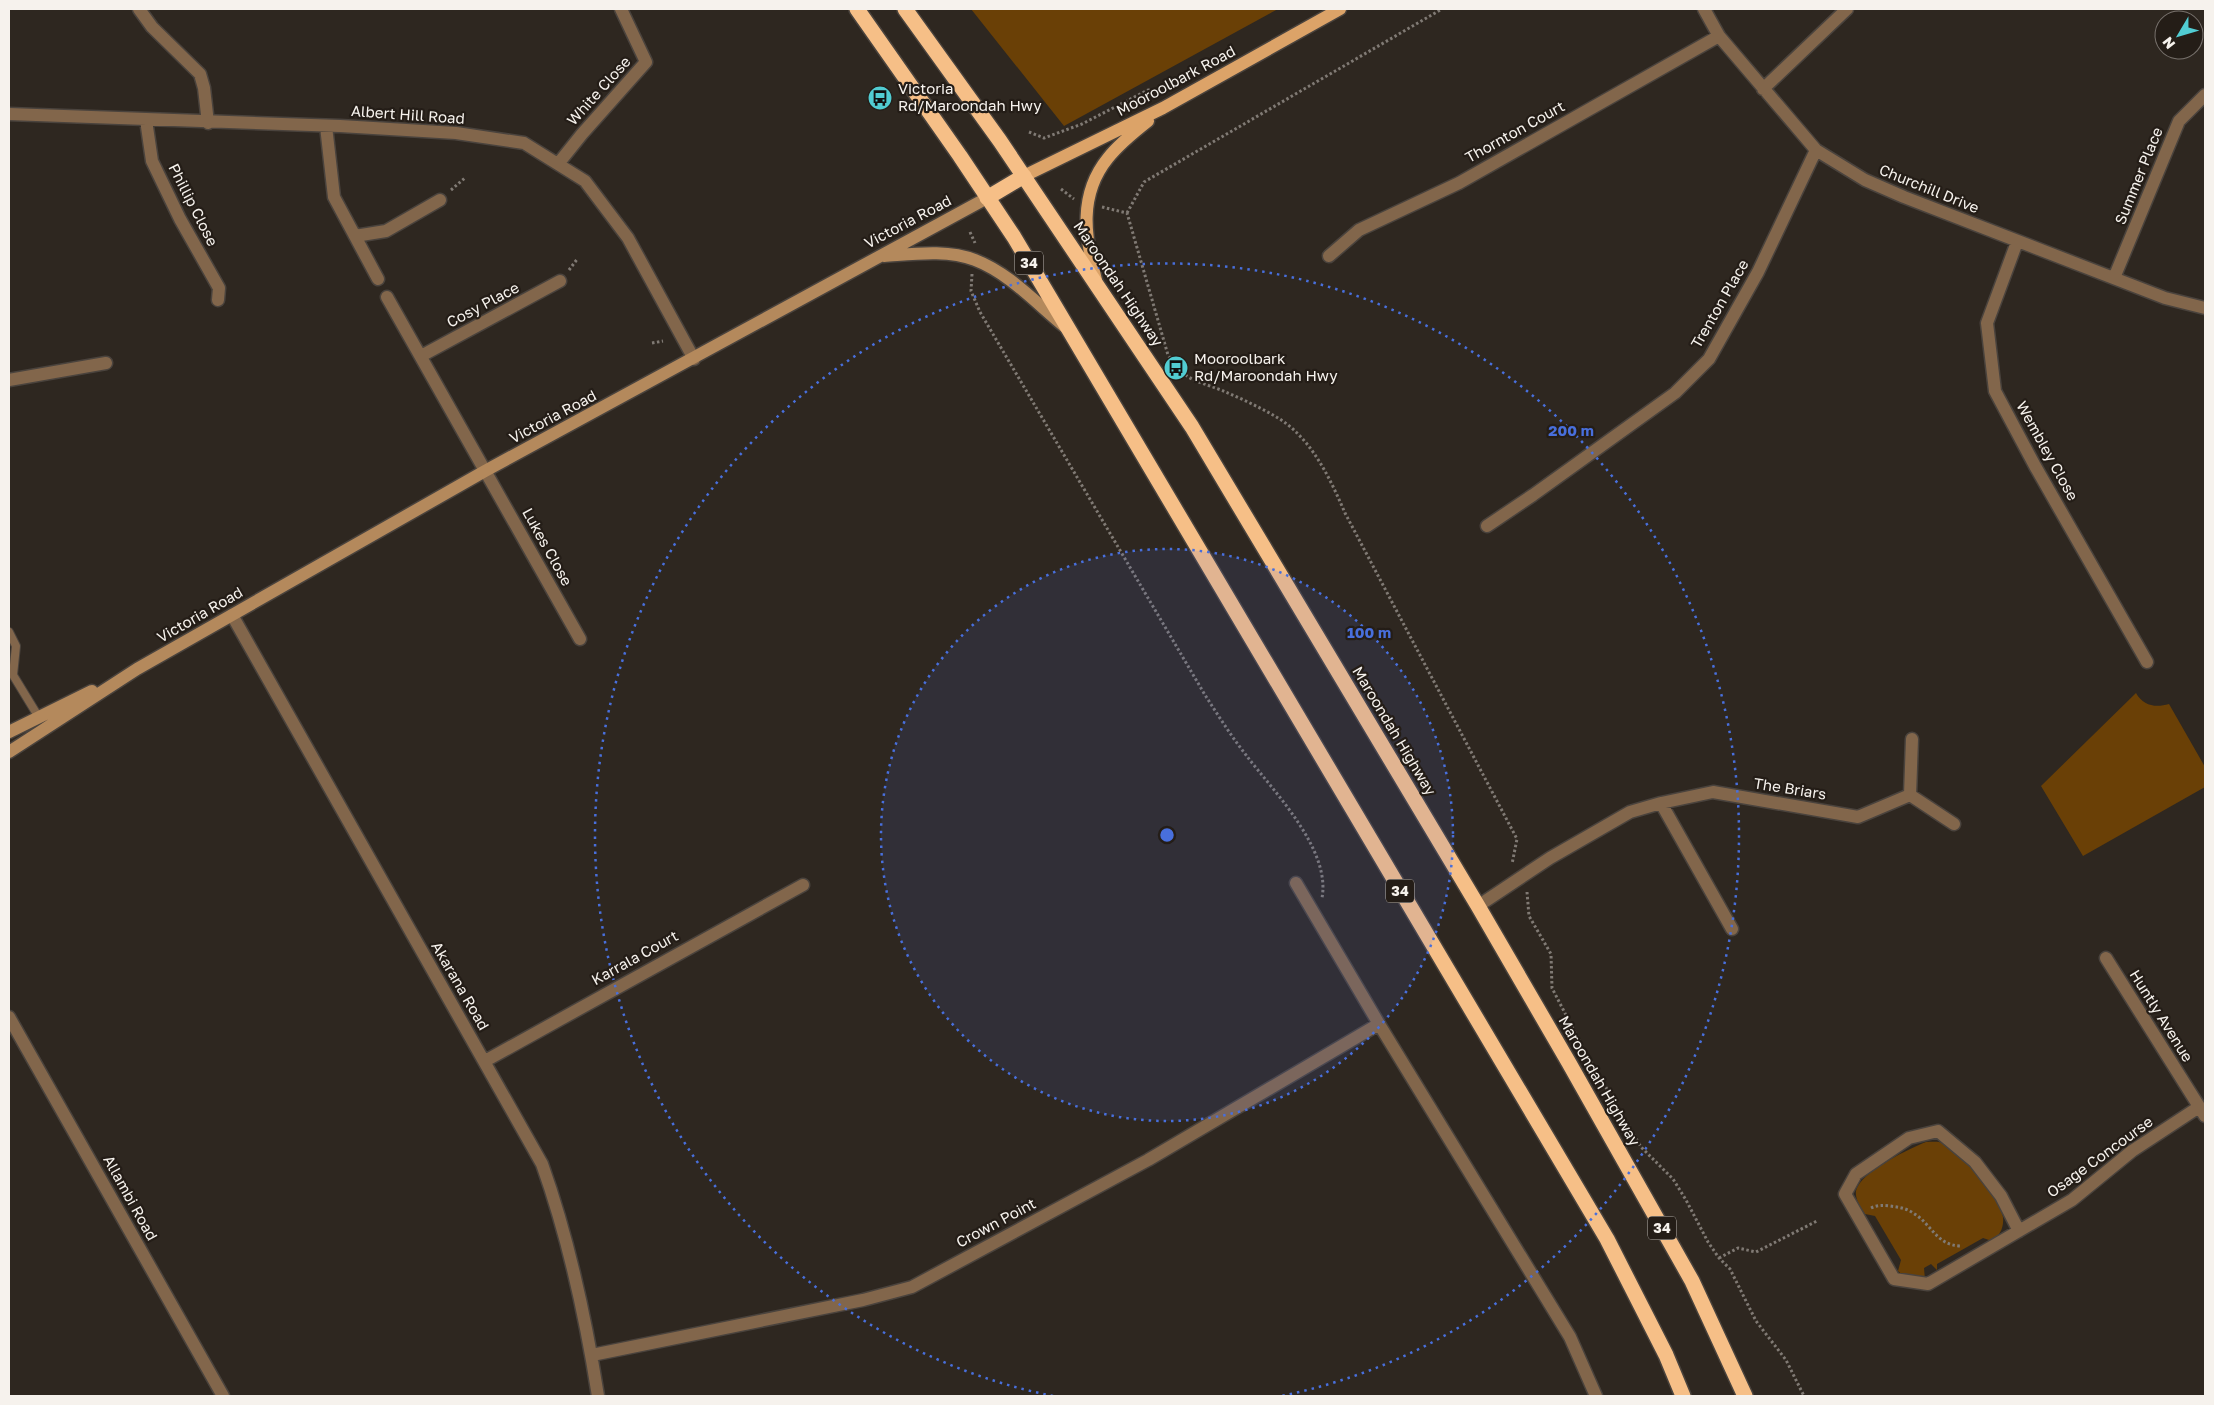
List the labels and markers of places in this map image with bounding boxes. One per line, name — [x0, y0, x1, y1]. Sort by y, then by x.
place label: Victoria Rd/Maroondah Hwy — [898, 79, 1042, 114]
bus stop icon: Victoria Rd/Maroondah Hwy — [867, 85, 893, 111]
place label: Mooroolbark Rd/Maroondah Hwy — [1194, 349, 1338, 384]
bus stop icon: Mooroolbark Rd/Maroondah Hwy — [1163, 355, 1189, 381]
centre of rings — [1158, 826, 1176, 844]

